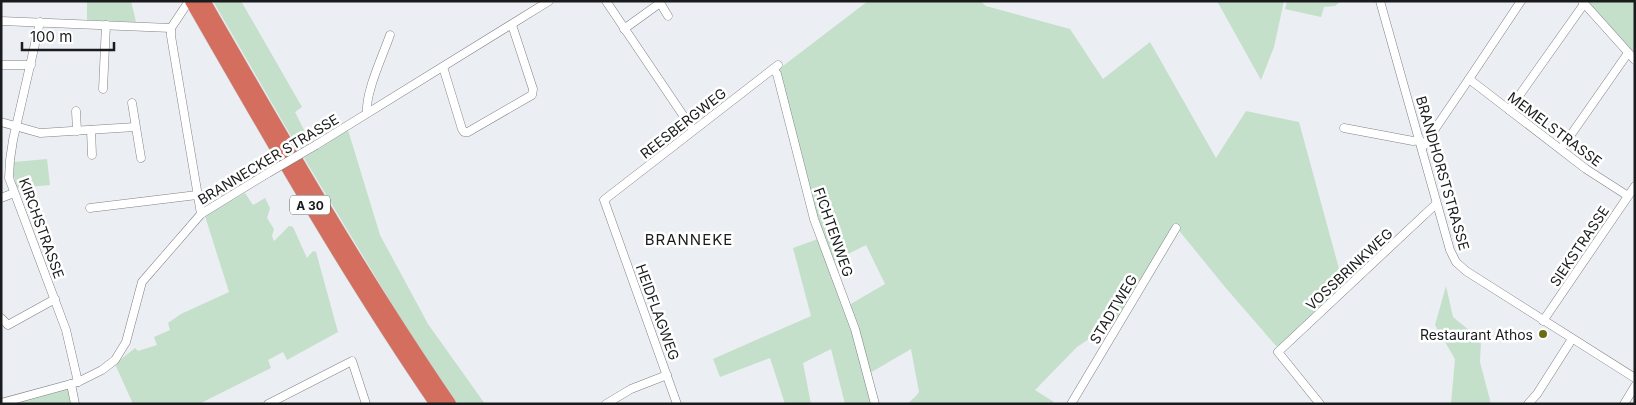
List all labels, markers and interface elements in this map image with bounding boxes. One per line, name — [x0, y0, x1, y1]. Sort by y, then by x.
scale bar — [22, 20, 115, 52]
text: 100 m — [30, 27, 72, 46]
street label: REESBERGWEG — [637, 84, 729, 162]
street label: MEMELSTRASSE — [1505, 88, 1605, 170]
street label: BRANDHORSTSTRASSE — [1413, 94, 1473, 252]
street label: BRANNECKER STRASSE — [194, 110, 342, 208]
street label: KIRCHSTRASSE — [16, 175, 68, 281]
street label: FICHTENWEG — [811, 185, 857, 279]
road number: A 30 — [290, 196, 330, 214]
street label: SIEKSTRASSE — [1546, 202, 1612, 290]
street label: VOSSBRINKWEG — [1302, 224, 1396, 314]
district label: BRANNEKE — [645, 230, 733, 249]
street label: HEIDFLAGWEG — [633, 262, 683, 362]
street label: STADTWEG — [1086, 271, 1140, 347]
place label: Restaurant Athos — [1420, 326, 1533, 343]
marker: Restaurant Athos — [1537, 328, 1549, 340]

